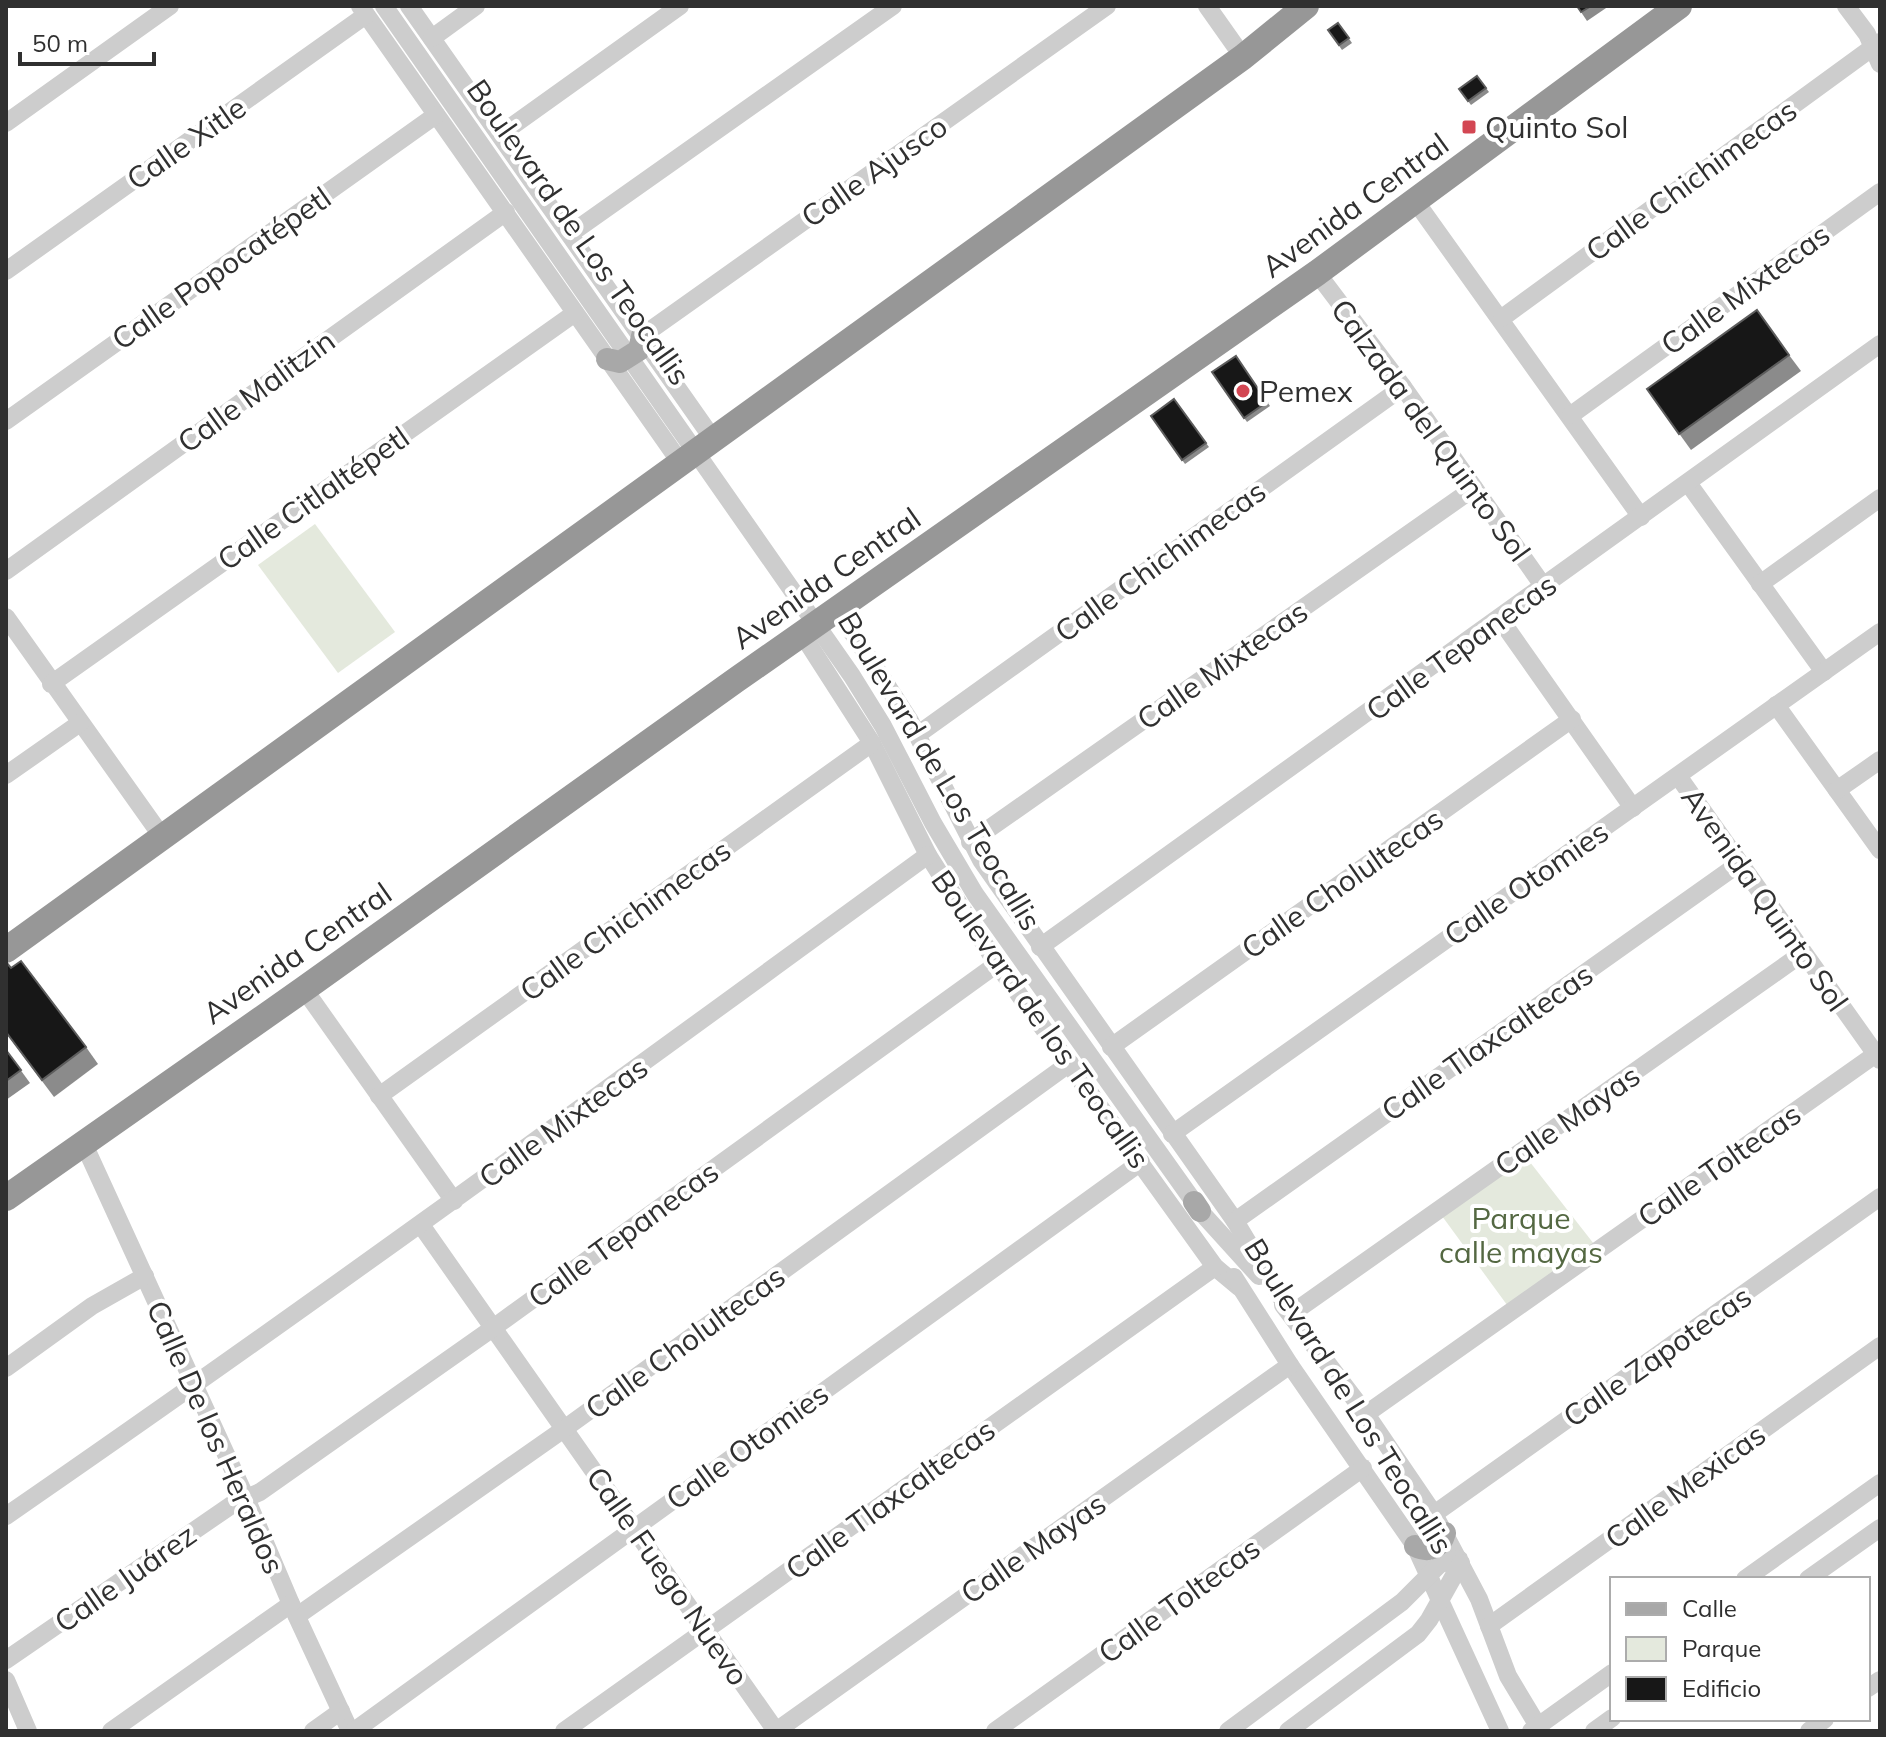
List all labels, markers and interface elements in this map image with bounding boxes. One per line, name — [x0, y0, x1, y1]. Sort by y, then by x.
scale bar — [20, 16, 154, 66]
text: 50 m — [32, 28, 88, 58]
street label: Boulevard de Los Teocallis — [459, 72, 699, 392]
street label: Calle Xitle — [119, 88, 253, 198]
street label: Calle Chichimecas — [1578, 91, 1804, 269]
street label: Calle Ajusco — [794, 107, 954, 235]
place label: Quinto Sol — [1485, 108, 1628, 146]
marker: Quinto Sol — [1460, 118, 1478, 136]
street label: Avenida Central — [1254, 125, 1456, 285]
street label: Calle Popocatépetl — [104, 178, 338, 358]
street label: Calle Mixtecas — [1653, 215, 1837, 363]
street label: Calzada del Quinto Sol — [1323, 291, 1539, 569]
street label: Calle Malitzin — [170, 321, 342, 461]
place label: Pemex — [1259, 372, 1353, 410]
marker: Pemex — [1234, 382, 1252, 400]
street label: Calle Citlaltépetl — [210, 418, 416, 578]
street label: Calle Chichimecas — [1047, 472, 1273, 650]
street label: Avenida Central — [724, 499, 928, 657]
street label: Calle Tepanecas — [1358, 565, 1564, 729]
street label: Calle Mixtecas — [1129, 592, 1315, 738]
street label: Boulevard de Los Teocallis — [830, 605, 1050, 937]
street label: Avenida Quinto Sol — [1673, 779, 1857, 1019]
street label: Calle Cholultecas — [1234, 799, 1450, 967]
street label: Calle Otomies — [1437, 812, 1615, 954]
street label: Calle Chichimecas — [512, 831, 738, 1009]
street label: Boulevard de los Teocallis — [923, 862, 1159, 1176]
street label: Avenida Central — [195, 874, 399, 1032]
street label: Calle Tlaxcaltecas — [1374, 955, 1600, 1129]
street label: Calle Mixtecas — [471, 1048, 655, 1196]
street label: Calle Mayas — [1487, 1056, 1647, 1184]
street label: Calle Toltecas — [1630, 1095, 1808, 1235]
street label: Calle Tepanecas — [520, 1152, 726, 1316]
park label: Parque calle mayas — [1439, 1199, 1603, 1271]
street label: Boulevard de Los Teocallis — [1236, 1231, 1462, 1561]
street label: Calle Cholultecas — [578, 1257, 792, 1427]
street label: Calle Zapotecas — [1555, 1277, 1759, 1435]
street label: Calle De los Heraldos — [139, 1294, 293, 1580]
street label: Calle Otomies — [658, 1374, 836, 1518]
street label: Calle Tlaxcaltecas — [778, 1410, 1002, 1588]
street label: Calle Mexicas — [1597, 1415, 1773, 1557]
street label: Calle Fuego Nuevo — [578, 1459, 758, 1693]
street label: Calle Mayas — [953, 1484, 1113, 1612]
street label: Calle Juárez — [47, 1515, 203, 1641]
street label: Calle Toltecas — [1091, 1529, 1267, 1671]
legend — [1610, 1577, 1870, 1721]
text: Calle — [1682, 1593, 1737, 1623]
text: Parque — [1682, 1633, 1761, 1663]
text: Edificio — [1682, 1673, 1761, 1703]

